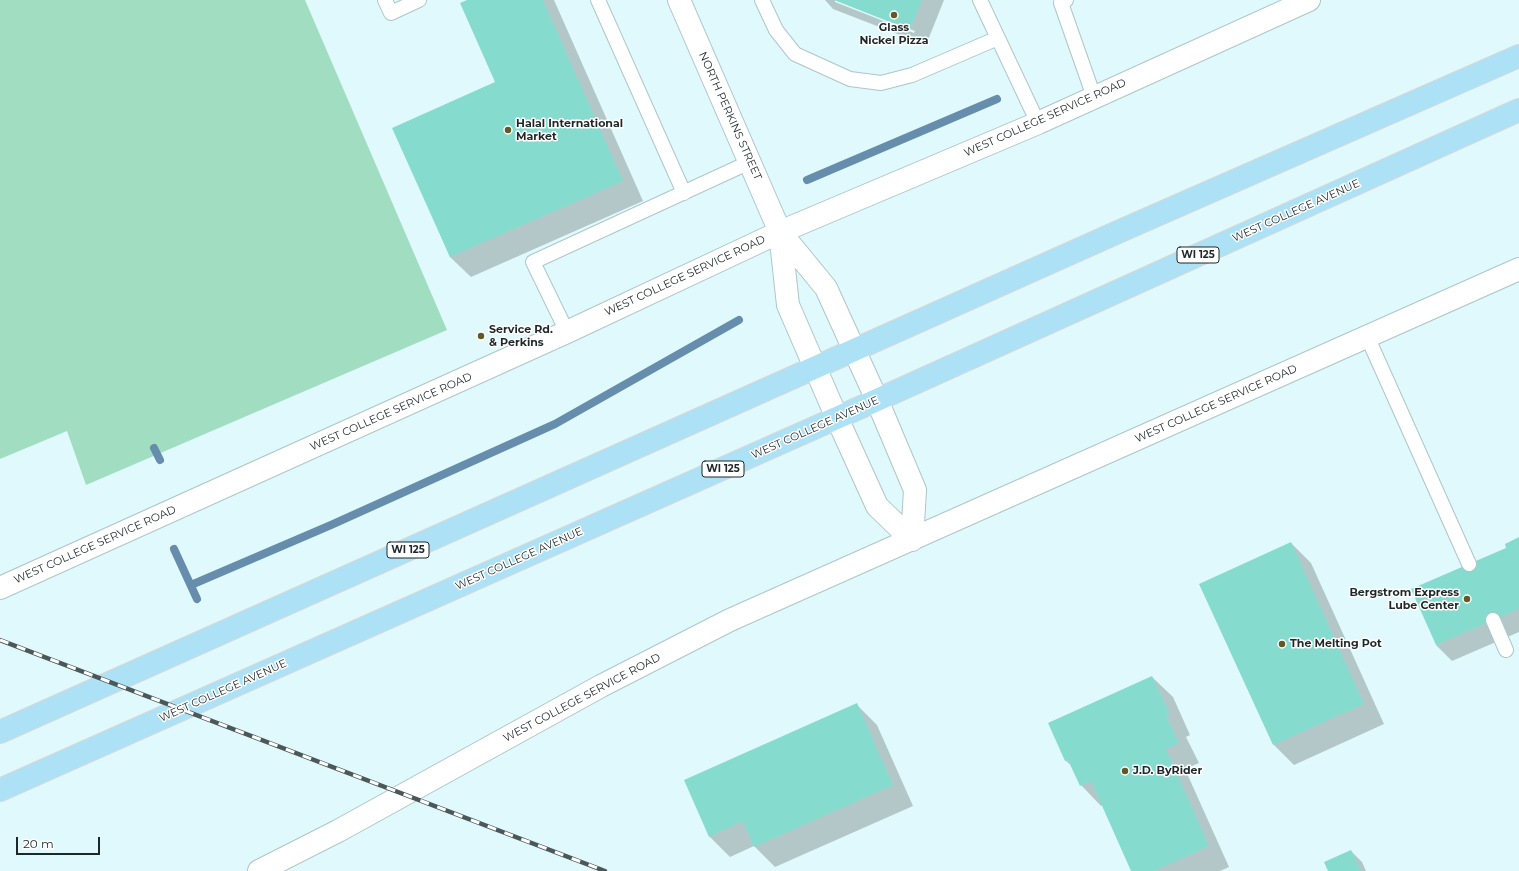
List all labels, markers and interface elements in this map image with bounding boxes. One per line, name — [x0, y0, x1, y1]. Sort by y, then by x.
marker: Glass Nickel Pizza — [889, 10, 899, 20]
place label: Glass Nickel Pizza — [859, 21, 929, 47]
street label: NORTH PERKINS STREET — [696, 50, 764, 182]
street label: WEST COLLEGE SERVICE ROAD — [962, 76, 1128, 160]
place label: Halal International Market — [516, 117, 623, 143]
marker: Halal International Market — [503, 125, 513, 135]
street label: WEST COLLEGE AVENUE — [1230, 177, 1362, 245]
street label: WEST COLLEGE SERVICE ROAD — [602, 233, 768, 319]
road number: WI 125 — [1177, 247, 1219, 263]
place label: Service Rd. & Perkins — [489, 323, 553, 349]
marker: Service Rd. & Perkins — [476, 331, 486, 341]
street label: WEST COLLEGE SERVICE ROAD — [1133, 362, 1299, 446]
street label: WEST COLLEGE SERVICE ROAD — [308, 370, 474, 454]
street label: WEST COLLEGE AVENUE — [749, 394, 881, 462]
road number: WI 125 — [702, 461, 744, 477]
street label: WEST COLLEGE SERVICE ROAD — [12, 503, 178, 587]
street label: WEST COLLEGE AVENUE — [453, 525, 585, 593]
road number: WI 125 — [387, 542, 429, 558]
place label: Bergstrom Express Lube Center — [1349, 586, 1459, 612]
marker: Bergstrom Express Lube Center — [1462, 594, 1472, 604]
place label: The Melting Pot — [1290, 637, 1382, 651]
marker: The Melting Pot — [1277, 639, 1287, 649]
street label: WEST COLLEGE SERVICE ROAD — [501, 651, 663, 745]
street label: WEST COLLEGE AVENUE — [157, 657, 289, 725]
place label: J.D. ByRider — [1133, 764, 1202, 778]
marker: J.D. ByRider — [1120, 766, 1130, 776]
scale bar — [18, 829, 102, 855]
text: 20 m — [23, 836, 54, 851]

